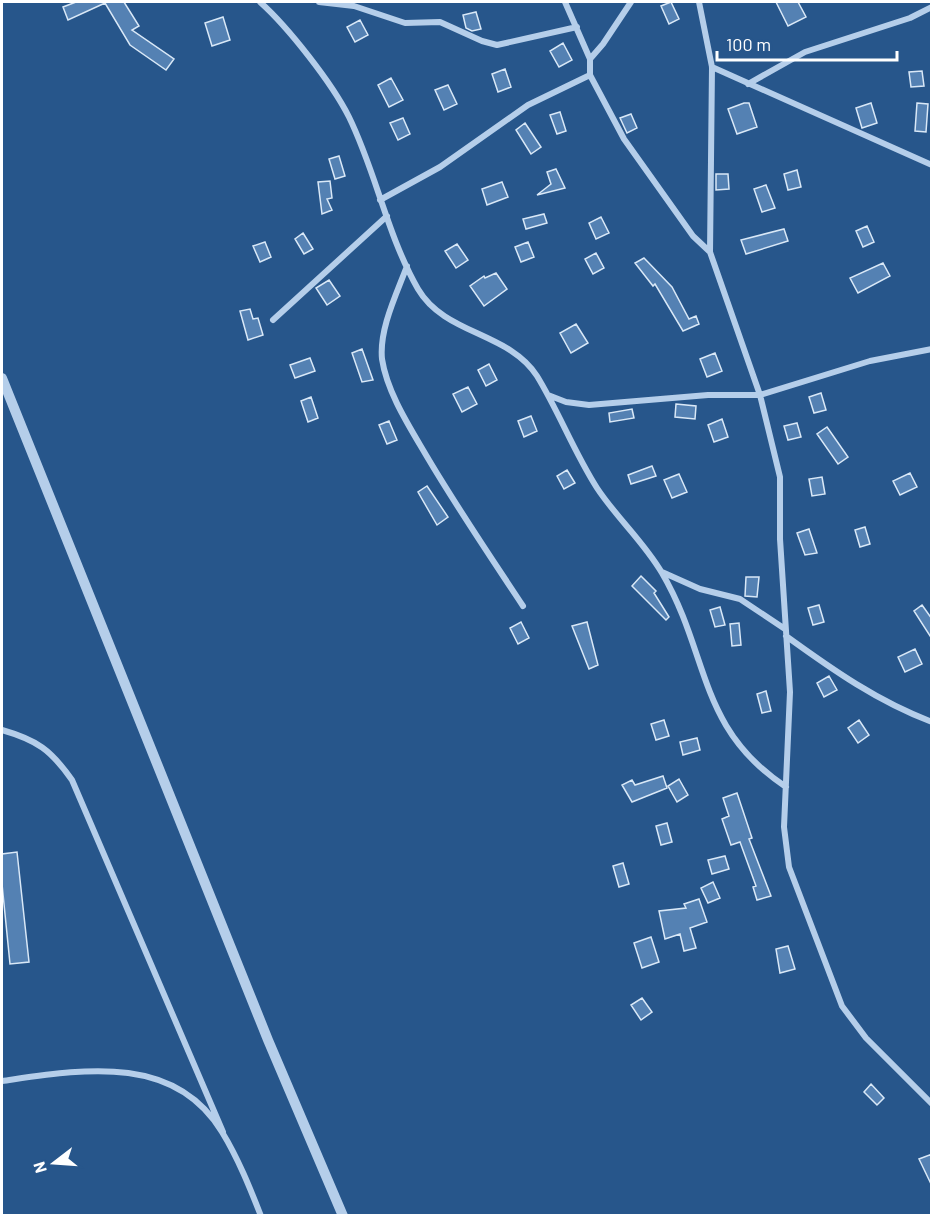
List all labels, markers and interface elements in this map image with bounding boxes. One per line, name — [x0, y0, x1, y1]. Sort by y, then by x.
scale bar — [717, 24, 897, 62]
text: 100 m — [726, 33, 771, 55]
north arrow — [24, 1133, 84, 1193]
text: N — [29, 1160, 50, 1175]

